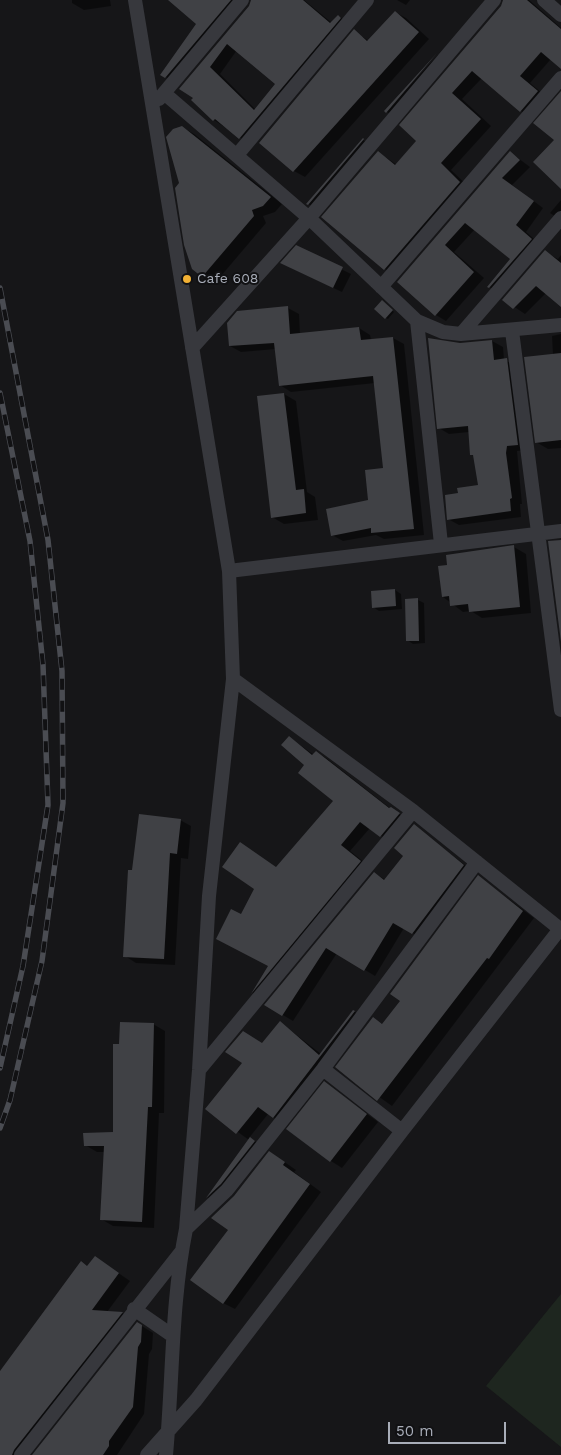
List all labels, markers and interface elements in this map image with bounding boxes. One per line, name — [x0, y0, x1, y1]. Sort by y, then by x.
place label: Cafe 608 — [197, 271, 258, 287]
marker: Cafe 608 — [181, 273, 193, 285]
scale bar — [391, 1412, 508, 1444]
text: 50 m — [396, 1422, 433, 1440]

